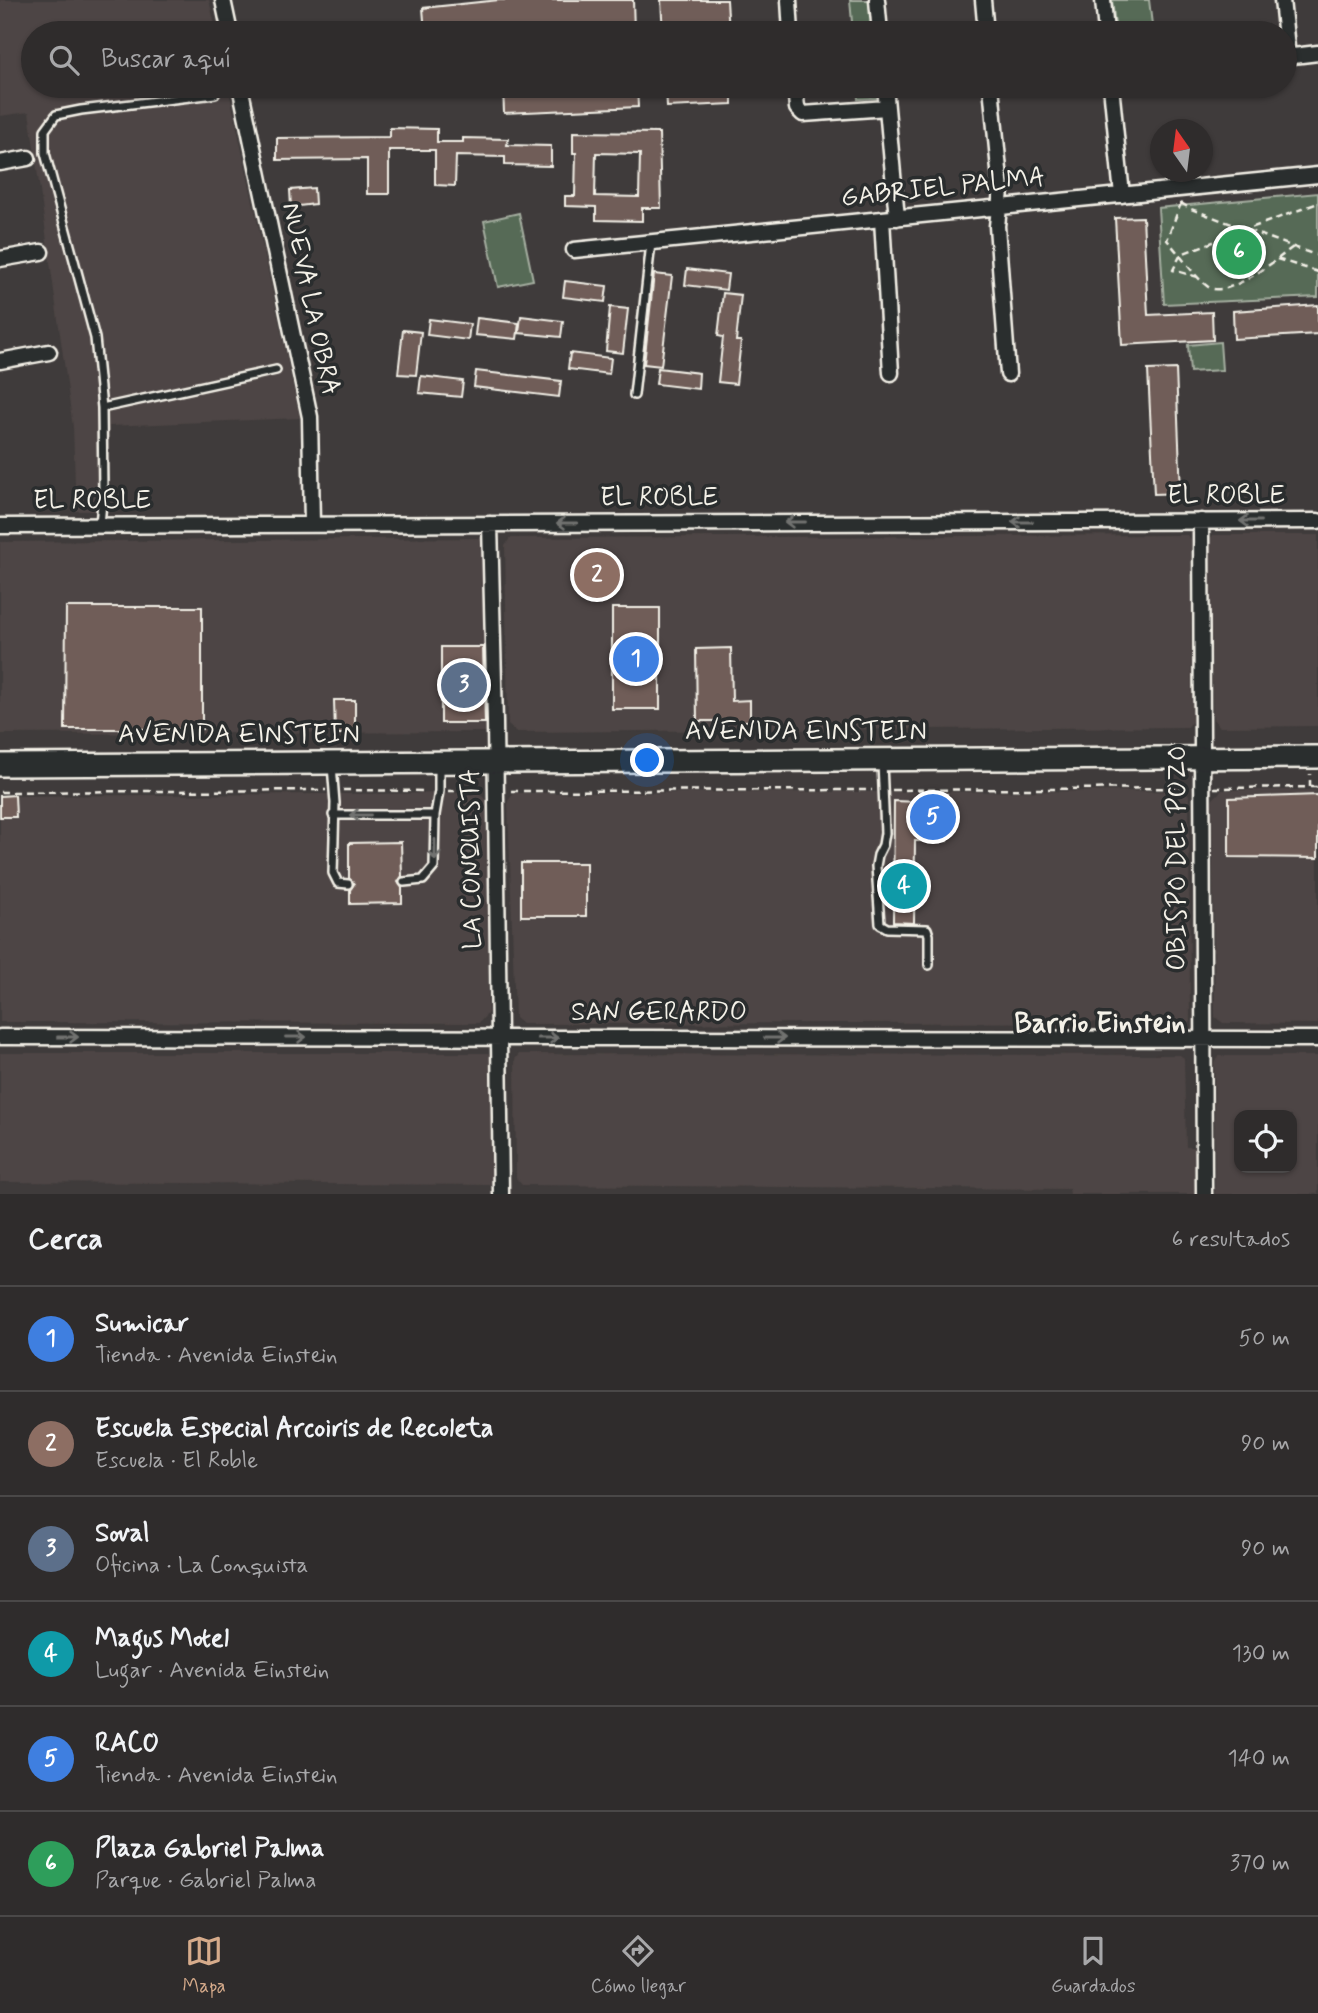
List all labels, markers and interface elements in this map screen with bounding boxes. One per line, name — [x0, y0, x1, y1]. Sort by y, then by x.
search box — [21, 21, 1297, 98]
icon: search — [45, 41, 83, 79]
text: Buscar aquí — [101, 43, 232, 77]
north arrow — [1150, 119, 1213, 182]
street label: GABRIEL PALMA — [839, 160, 1047, 216]
street label: NUEVA LA OBRA — [273, 199, 347, 399]
pin: 6 — [1216, 226, 1262, 278]
street label: EL ROBLE — [1167, 479, 1285, 513]
street label: EL ROBLE — [600, 481, 718, 515]
street label: EL ROBLE — [33, 484, 151, 518]
one-way arrow — [1239, 514, 1262, 528]
one-way arrow — [1011, 515, 1034, 529]
one-way arrow — [556, 516, 579, 530]
one-way arrow — [784, 516, 807, 529]
pin: 2 — [574, 549, 620, 601]
pin: 1 — [613, 633, 659, 685]
pin: 3 — [441, 659, 487, 711]
street label: AVENIDA EINSTEIN — [685, 715, 927, 749]
street label: AVENIDA EINSTEIN — [118, 718, 360, 752]
your location — [630, 743, 664, 777]
street label: OBISPO DEL POZO — [1161, 745, 1195, 971]
street label: LA CONQUISTA — [453, 768, 491, 950]
pin: 5 — [910, 791, 956, 843]
one-way arrow — [348, 808, 371, 822]
one-way arrow — [428, 838, 442, 861]
pin: 4 — [881, 860, 927, 912]
street label: SAN GERARDO — [571, 996, 747, 1030]
district label: Barrio Einstein — [1014, 1006, 1186, 1043]
one-way arrow — [56, 1030, 79, 1044]
one-way arrow — [284, 1030, 307, 1044]
one-way arrow — [536, 1031, 559, 1045]
one-way arrow — [763, 1031, 786, 1045]
map controls — [1234, 1110, 1297, 1173]
button: locate — [1234, 1110, 1297, 1173]
text: Cerca — [28, 1220, 103, 1259]
text: 6 resultados — [1172, 1225, 1290, 1255]
text: Sumicar — [95, 1307, 189, 1341]
text: 1 — [46, 1324, 56, 1354]
text: 50 m — [1239, 1324, 1290, 1354]
text: Tienda · Avenida Einstein — [95, 1341, 338, 1371]
text: Escuela Especial Arcoiris de Recoleta — [95, 1412, 493, 1446]
text: 2 — [45, 1429, 57, 1459]
text: 90 m — [1241, 1429, 1290, 1459]
text: Escuela · El Roble — [95, 1446, 258, 1476]
text: Soval — [95, 1517, 150, 1551]
text: 3 — [46, 1534, 56, 1564]
text: 90 m — [1241, 1534, 1290, 1564]
text: Oficina · La Conquista — [95, 1551, 308, 1581]
text: Magus Motel — [95, 1622, 229, 1656]
text: 4 — [44, 1639, 58, 1669]
text: 130 m — [1232, 1639, 1290, 1669]
text: Lugar · Avenida Einstein — [95, 1656, 329, 1686]
text: RACO — [95, 1727, 159, 1761]
text: 5 — [44, 1744, 58, 1774]
text: 140 m — [1227, 1744, 1290, 1774]
text: Tienda · Avenida Einstein — [95, 1761, 338, 1791]
text: Plaza Gabriel Palma — [95, 1832, 324, 1866]
text: 6 — [45, 1849, 57, 1879]
text: 370 m — [1230, 1849, 1290, 1879]
text: Parque · Gabriel Palma — [95, 1866, 317, 1896]
tab: Mapa — [183, 1932, 226, 1999]
tab: Cómo llegar — [591, 1932, 686, 1999]
tab: Guardados — [1051, 1932, 1135, 1999]

